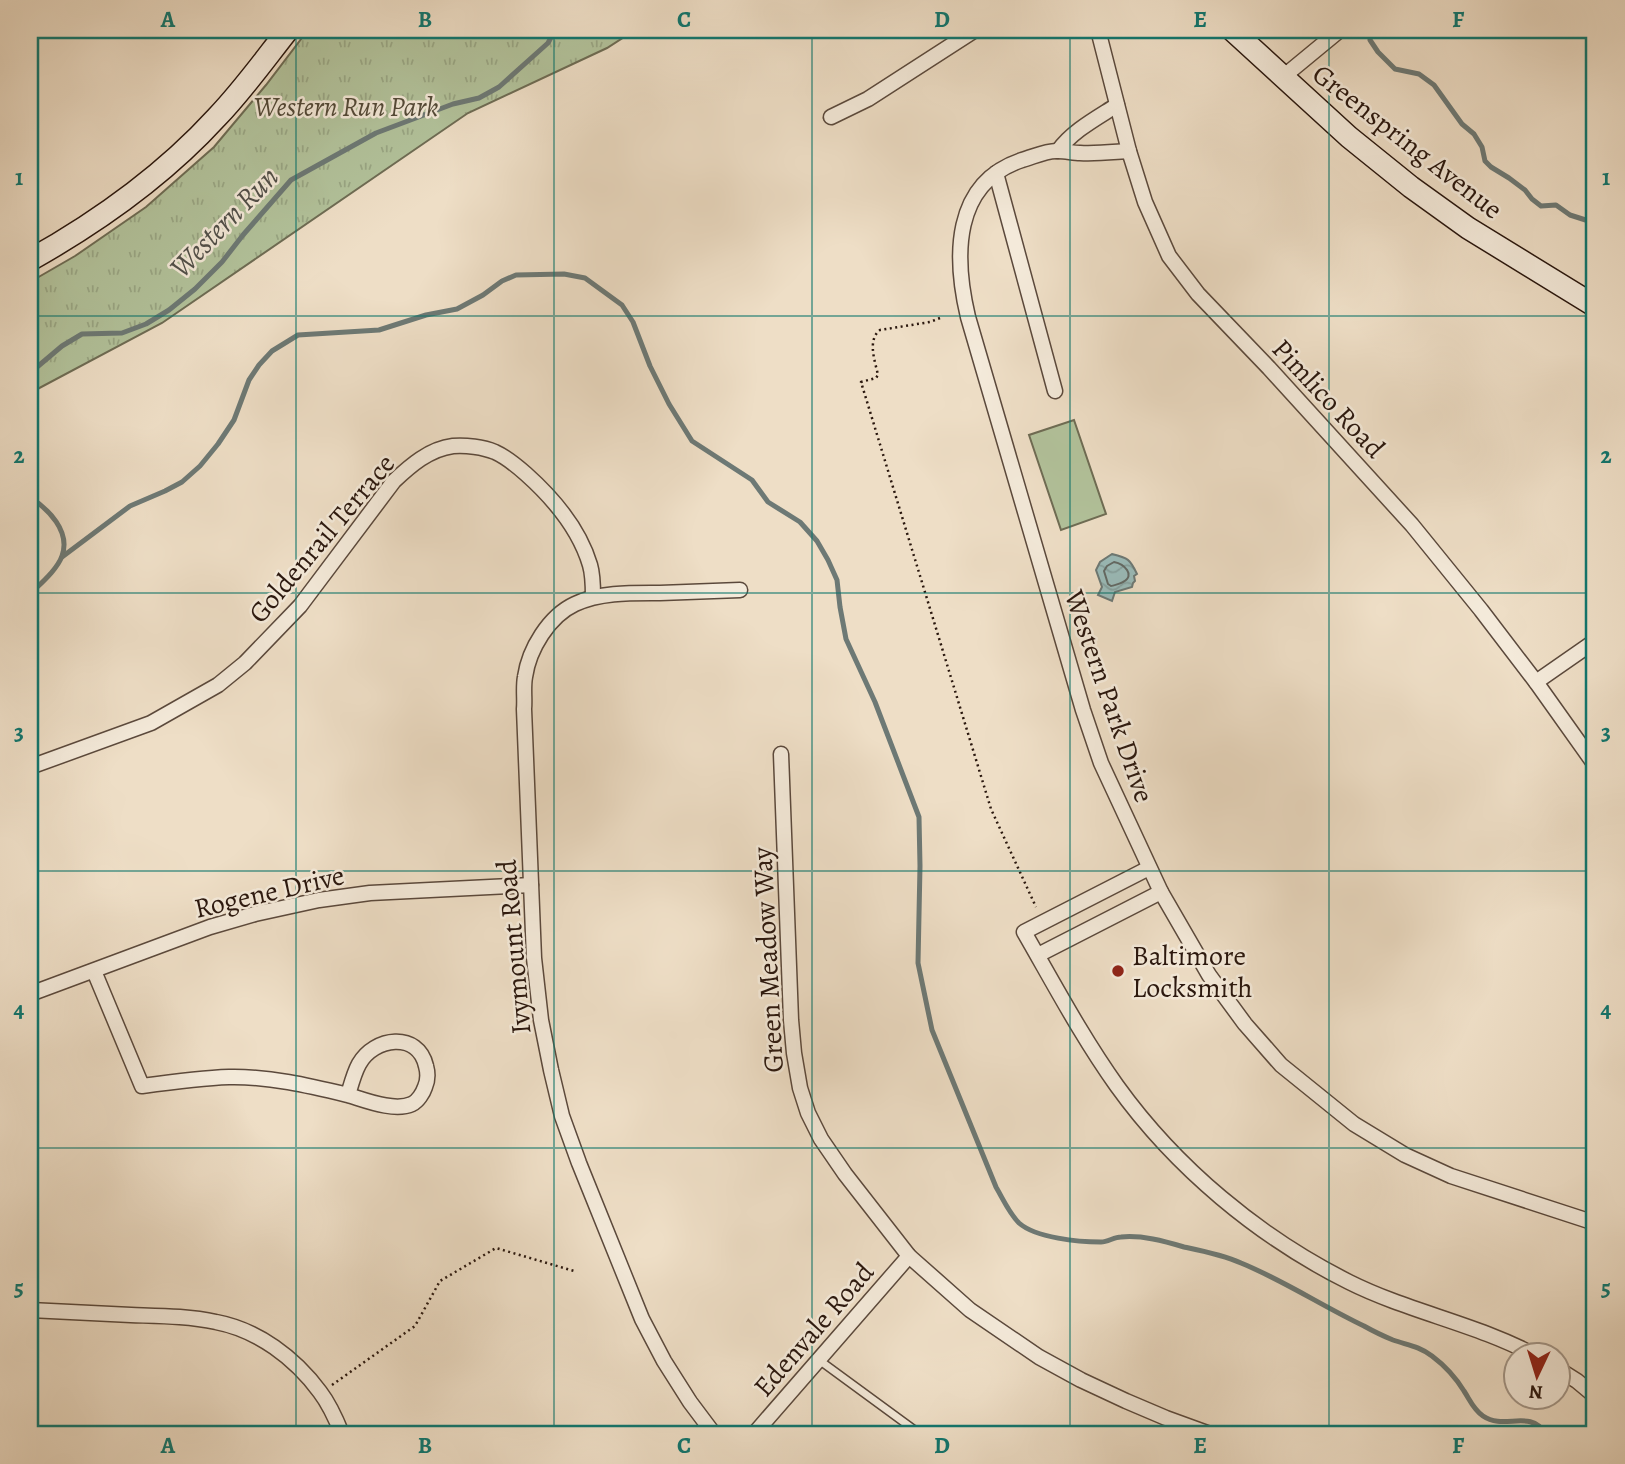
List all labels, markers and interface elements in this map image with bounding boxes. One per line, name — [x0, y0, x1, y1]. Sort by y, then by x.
text: A — [160, 4, 176, 35]
text: B — [418, 4, 432, 35]
text: C — [677, 4, 691, 35]
text: D — [934, 4, 950, 35]
text: E — [1193, 4, 1207, 35]
text: F — [1452, 4, 1465, 35]
street label: Greenspring Avenue — [1304, 55, 1510, 228]
park label: Western Run Park — [254, 88, 438, 126]
water label: Western Run — [161, 157, 287, 287]
text: 1 — [15, 162, 23, 193]
text: 1 — [1602, 162, 1610, 193]
street label: Pimlico Road — [1263, 331, 1394, 467]
text: 2 — [13, 440, 25, 471]
text: 2 — [1600, 440, 1612, 471]
street label: Goldenrail Terrace — [240, 446, 404, 631]
street label: Western Park Drive — [1055, 584, 1163, 808]
text: 3 — [14, 717, 24, 748]
text: 3 — [1601, 717, 1611, 748]
street label: Green Meadow Way — [743, 846, 793, 1074]
street label: Rogene Drive — [190, 856, 348, 928]
street label: Ivymount Road — [487, 857, 541, 1036]
place label: Baltimore Locksmith — [1132, 937, 1253, 1007]
marker: Baltimore Locksmith — [1110, 963, 1126, 979]
text: 4 — [14, 994, 25, 1025]
text: 4 — [1601, 994, 1612, 1025]
street label: Edenvale Road — [745, 1254, 883, 1405]
text: 5 — [14, 1272, 24, 1303]
text: 5 — [1601, 1272, 1611, 1303]
north arrow — [1502, 1342, 1572, 1412]
text: N — [1528, 1378, 1544, 1405]
text: A — [160, 1430, 176, 1461]
text: B — [418, 1430, 432, 1461]
text: C — [677, 1430, 691, 1461]
text: D — [934, 1430, 950, 1461]
text: E — [1193, 1430, 1207, 1461]
text: F — [1452, 1430, 1465, 1461]

